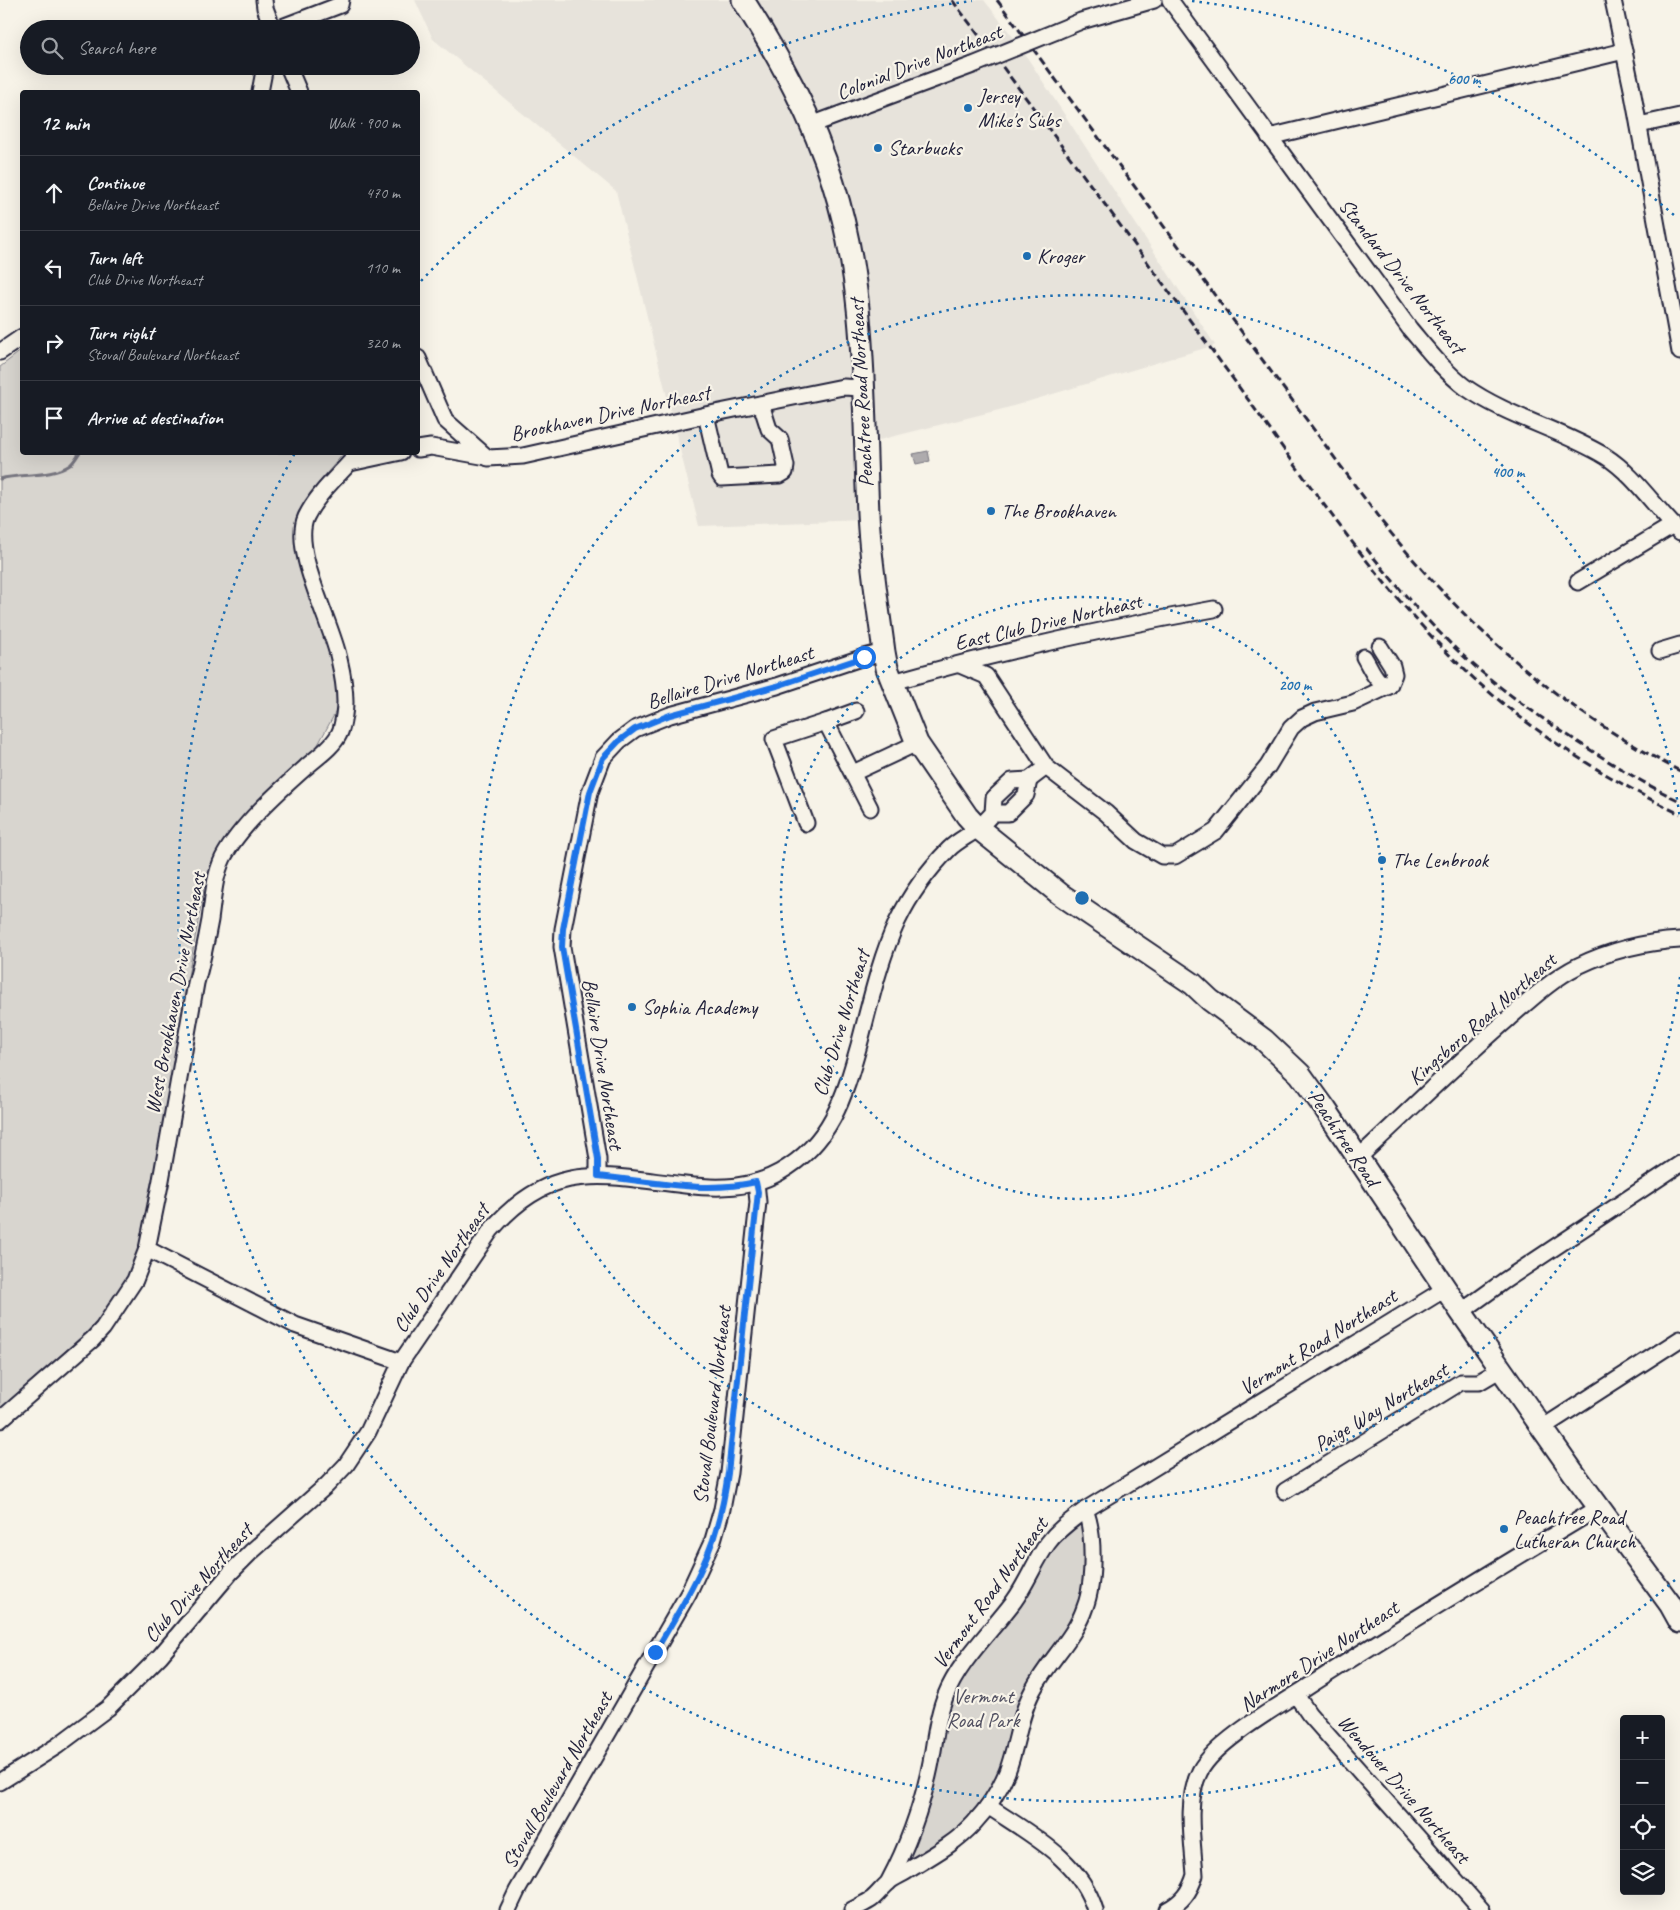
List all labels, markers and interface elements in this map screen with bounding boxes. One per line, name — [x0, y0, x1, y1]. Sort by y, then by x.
street label: Colonial Drive Northeast — [833, 18, 1007, 106]
search box — [20, 20, 420, 75]
icon: search — [38, 34, 66, 62]
text: Search here — [78, 36, 155, 60]
text: 600 m — [1448, 70, 1482, 89]
place label: Jersey Mike's Subs — [977, 83, 1062, 133]
marker: Jersey Mike's Subs — [962, 102, 974, 114]
text: 12 min — [40, 110, 90, 136]
text: Walk · 900 m — [328, 113, 400, 133]
place label: Starbucks — [888, 135, 963, 161]
marker: Starbucks — [872, 142, 884, 154]
text: Continue — [87, 171, 144, 195]
icon: ahead — [40, 179, 68, 207]
text: 470 m — [366, 183, 400, 203]
street label: Standard Drive Northeast — [1333, 193, 1473, 361]
text: Bellaire Drive Northeast — [87, 195, 218, 215]
place label: Kroger — [1037, 243, 1086, 269]
text: Turn left — [87, 246, 142, 270]
marker: Kroger — [1021, 250, 1033, 262]
icon: left — [40, 254, 68, 282]
text: 110 m — [366, 258, 400, 278]
text: Club Drive Northeast — [87, 270, 202, 290]
street label: Peachtree Road Northeast — [843, 295, 879, 488]
text: Turn right — [87, 321, 154, 345]
icon: right — [40, 329, 68, 357]
text: 320 m — [366, 333, 400, 353]
text: Stovall Boulevard Northeast — [87, 345, 239, 365]
street label: Brookhaven Drive Northeast — [508, 379, 715, 447]
icon: arrive — [40, 404, 68, 432]
text: Arrive at destination — [87, 406, 223, 430]
text: 400 m — [1492, 463, 1526, 482]
place label: The Brookhaven — [1001, 498, 1117, 524]
marker: The Brookhaven — [985, 505, 997, 517]
street label: East Club Drive Northeast — [952, 587, 1146, 656]
street label: Bellaire Drive Northeast — [644, 639, 818, 715]
route start — [853, 646, 876, 669]
text: 200 m — [1279, 676, 1313, 695]
place label: The Lenbrook — [1392, 847, 1489, 873]
marker: The Lenbrook — [1376, 854, 1388, 866]
street label: West Brookhaven Drive Northeast — [139, 868, 212, 1116]
centre of rings — [1073, 889, 1091, 907]
street label: Club Drive Northeast — [806, 944, 876, 1099]
street label: Kingsboro Road Northeast — [1402, 946, 1563, 1091]
street label: Bellaire Drive Northeast — [577, 977, 630, 1153]
place label: Sophia Academy — [642, 994, 759, 1020]
marker: Sophia Academy — [626, 1001, 638, 1013]
street label: Peachtree Road — [1302, 1085, 1388, 1194]
street label: Club Drive Northeast — [387, 1196, 497, 1337]
street label: Vermont Road Northeast — [1235, 1282, 1403, 1401]
street label: Stovall Boulevard Northeast — [687, 1303, 737, 1505]
street label: Paige Way Northeast — [1309, 1356, 1454, 1457]
place label: Peachtree Road Lutheran Church — [1514, 1504, 1637, 1554]
street label: Vermont Road Northeast — [927, 1511, 1055, 1674]
street label: Club Drive Northeast — [138, 1516, 260, 1648]
marker: Peachtree Road Lutheran Church — [1498, 1523, 1510, 1535]
street label: Narmore Drive Northeast — [1235, 1594, 1405, 1717]
route end — [644, 1641, 667, 1664]
park label: Vermont Road Park — [947, 1683, 1021, 1733]
street label: Stovall Boulevard Northeast — [496, 1686, 619, 1873]
street label: Wendover Drive Northeast — [1332, 1709, 1477, 1870]
map controls — [1620, 1715, 1665, 1895]
button: + — [1620, 1715, 1665, 1760]
button: − — [1620, 1760, 1665, 1805]
button: locate — [1620, 1805, 1665, 1850]
button: layers — [1620, 1850, 1665, 1895]

